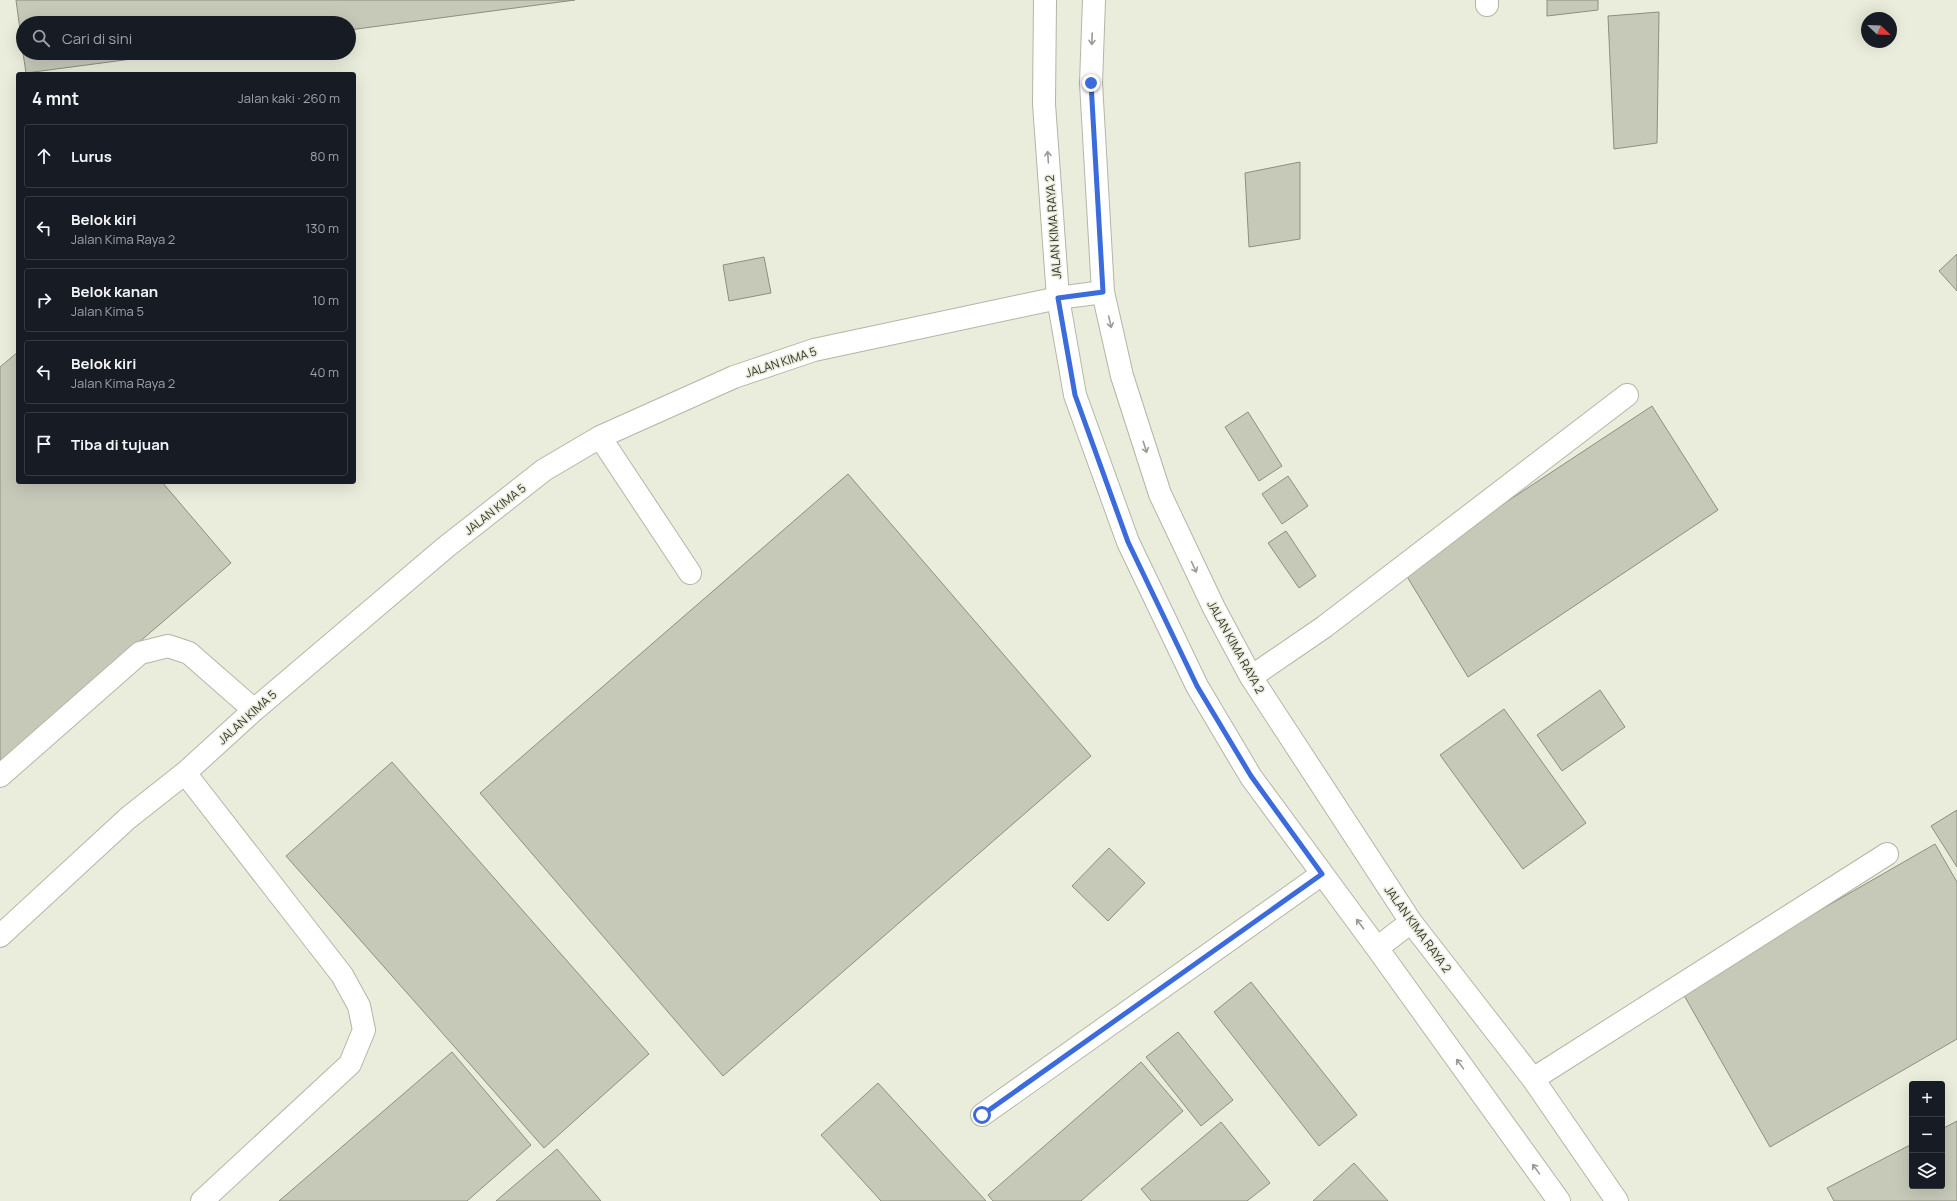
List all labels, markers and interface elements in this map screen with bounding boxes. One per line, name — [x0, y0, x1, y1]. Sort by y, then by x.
north arrow — [1861, 12, 1897, 48]
search box — [16, 16, 356, 60]
icon: search — [30, 27, 52, 49]
text: Cari di sini — [62, 28, 132, 49]
one-way arrow — [1088, 32, 1096, 45]
route end — [1082, 74, 1100, 92]
text: 4 mnt — [32, 87, 79, 110]
text: Jalan kaki · 260 m — [238, 89, 340, 107]
icon: ahead — [33, 145, 55, 167]
text: Lurus — [71, 146, 112, 167]
text: 80 m — [310, 147, 339, 165]
one-way arrow — [1044, 151, 1051, 164]
street label: JALAN KIMA RAYA 2 — [1041, 174, 1065, 280]
text: Belok kiri — [71, 209, 137, 230]
icon: left — [33, 217, 55, 239]
text: 130 m — [305, 219, 339, 237]
text: Jalan Kima Raya 2 — [71, 230, 175, 248]
text: Belok kanan — [71, 281, 158, 302]
icon: right — [33, 289, 55, 311]
text: 10 m — [312, 291, 339, 309]
text: Jalan Kima 5 — [71, 302, 144, 320]
one-way arrow — [1106, 315, 1114, 328]
street label: JALAN KIMA 5 — [743, 342, 819, 382]
text: Belok kiri — [71, 353, 137, 374]
icon: left — [33, 361, 55, 383]
text: 40 m — [310, 363, 339, 381]
text: Jalan Kima Raya 2 — [71, 374, 175, 392]
icon: arrive — [33, 433, 55, 455]
text: Tiba di tujuan — [71, 434, 169, 455]
one-way arrow — [1142, 440, 1149, 453]
street label: JALAN KIMA 5 — [461, 479, 530, 539]
one-way arrow — [1191, 561, 1198, 573]
street label: JALAN KIMA RAYA 2 — [1203, 597, 1269, 697]
street label: JALAN KIMA 5 — [214, 686, 280, 748]
street label: JALAN KIMA RAYA 2 — [1380, 882, 1456, 976]
one-way arrow — [1355, 919, 1364, 930]
one-way arrow — [1456, 1058, 1464, 1069]
map controls — [1909, 1081, 1945, 1189]
button: + — [1909, 1081, 1945, 1117]
route start — [973, 1106, 991, 1124]
button: − — [1909, 1117, 1945, 1153]
button: layers — [1909, 1153, 1945, 1189]
one-way arrow — [1532, 1164, 1540, 1175]

